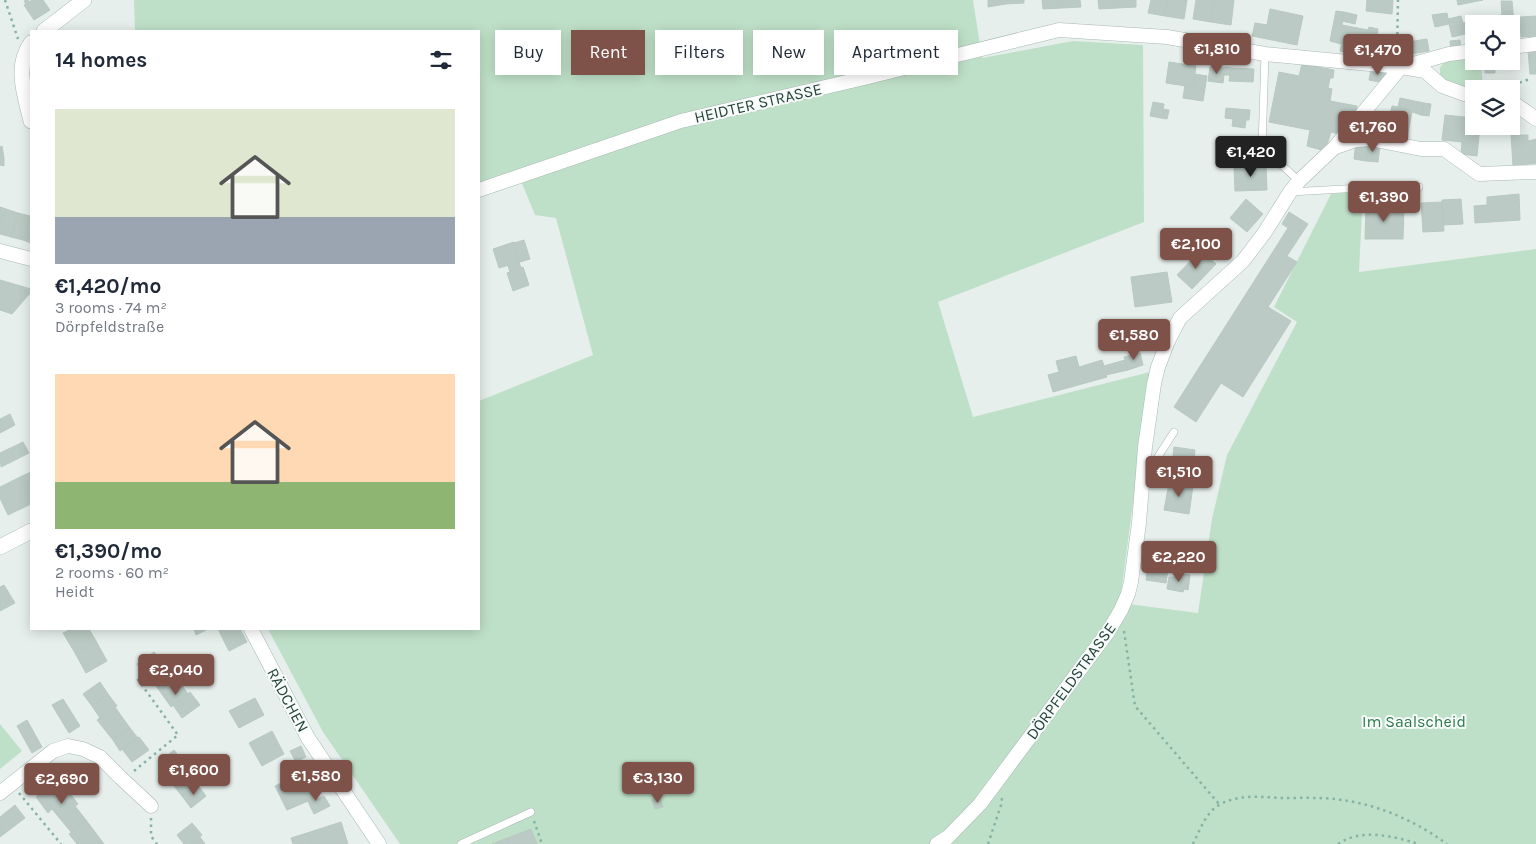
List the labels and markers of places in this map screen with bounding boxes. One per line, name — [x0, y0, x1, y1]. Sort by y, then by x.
pin: €1,810 — [1176, 32, 1258, 75]
pin: €1,470 — [1337, 34, 1419, 76]
pin: €1,760 — [1332, 110, 1414, 153]
pin: €1,420 — [1210, 136, 1292, 178]
pin: €1,390 — [1343, 180, 1425, 223]
pin: €2,100 — [1155, 228, 1237, 270]
pin: €1,580 — [1093, 318, 1175, 361]
pin: €1,510 — [1138, 456, 1220, 498]
pin: €2,220 — [1138, 540, 1220, 583]
pin: €2,040 — [135, 654, 217, 696]
pin: €1,600 — [153, 754, 235, 796]
pin: €1,580 — [275, 760, 357, 802]
pin: €2,690 — [21, 762, 103, 805]
pin: €3,130 — [617, 762, 699, 804]

